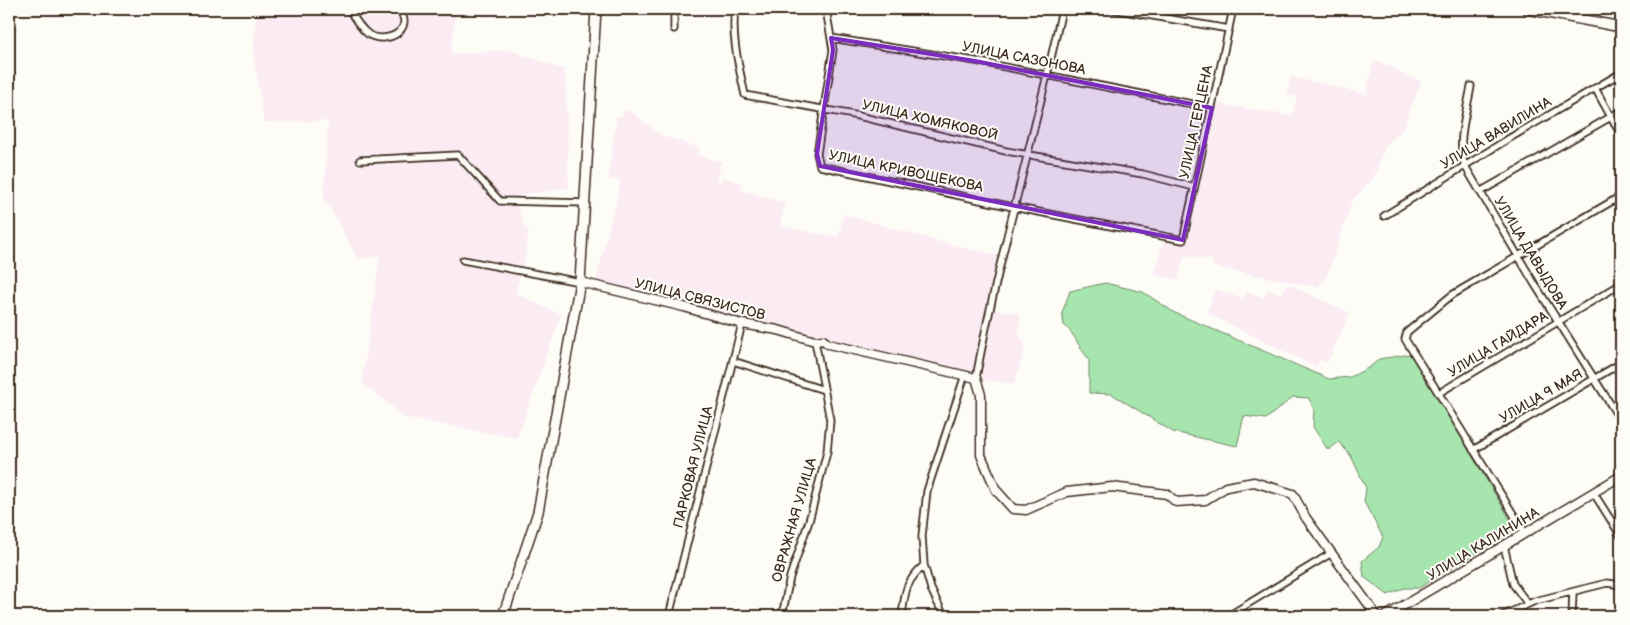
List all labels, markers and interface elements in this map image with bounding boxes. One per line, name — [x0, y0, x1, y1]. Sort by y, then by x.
street label: УЛИЦА САЗОНОВА — [961, 38, 1088, 78]
street label: УЛИЦА ГЕРЦЕНА — [1176, 63, 1216, 180]
street label: УЛИЦА ВАВИЛИНА — [1438, 93, 1555, 173]
street label: УЛИЦА ХОМЯКОВОЙ — [860, 96, 1000, 144]
street label: УЛИЦА КРИВОЩЕКОВА — [827, 146, 985, 196]
street label: УЛИЦА ДАВЫДОВА — [1491, 194, 1572, 313]
street label: УЛИЦА СВЯЗИСТОВ — [633, 275, 767, 323]
street label: УЛИЦА ГАЙДАРА — [1445, 307, 1552, 381]
street label: УЛИЦА 9 МАЯ — [1496, 365, 1586, 427]
street label: ПАРКОВАЯ УЛИЦА — [670, 404, 717, 530]
street label: ОВРАЖНАЯ УЛИЦА — [768, 455, 820, 584]
street label: УЛИЦА КАЛИНИНА — [1424, 504, 1543, 584]

